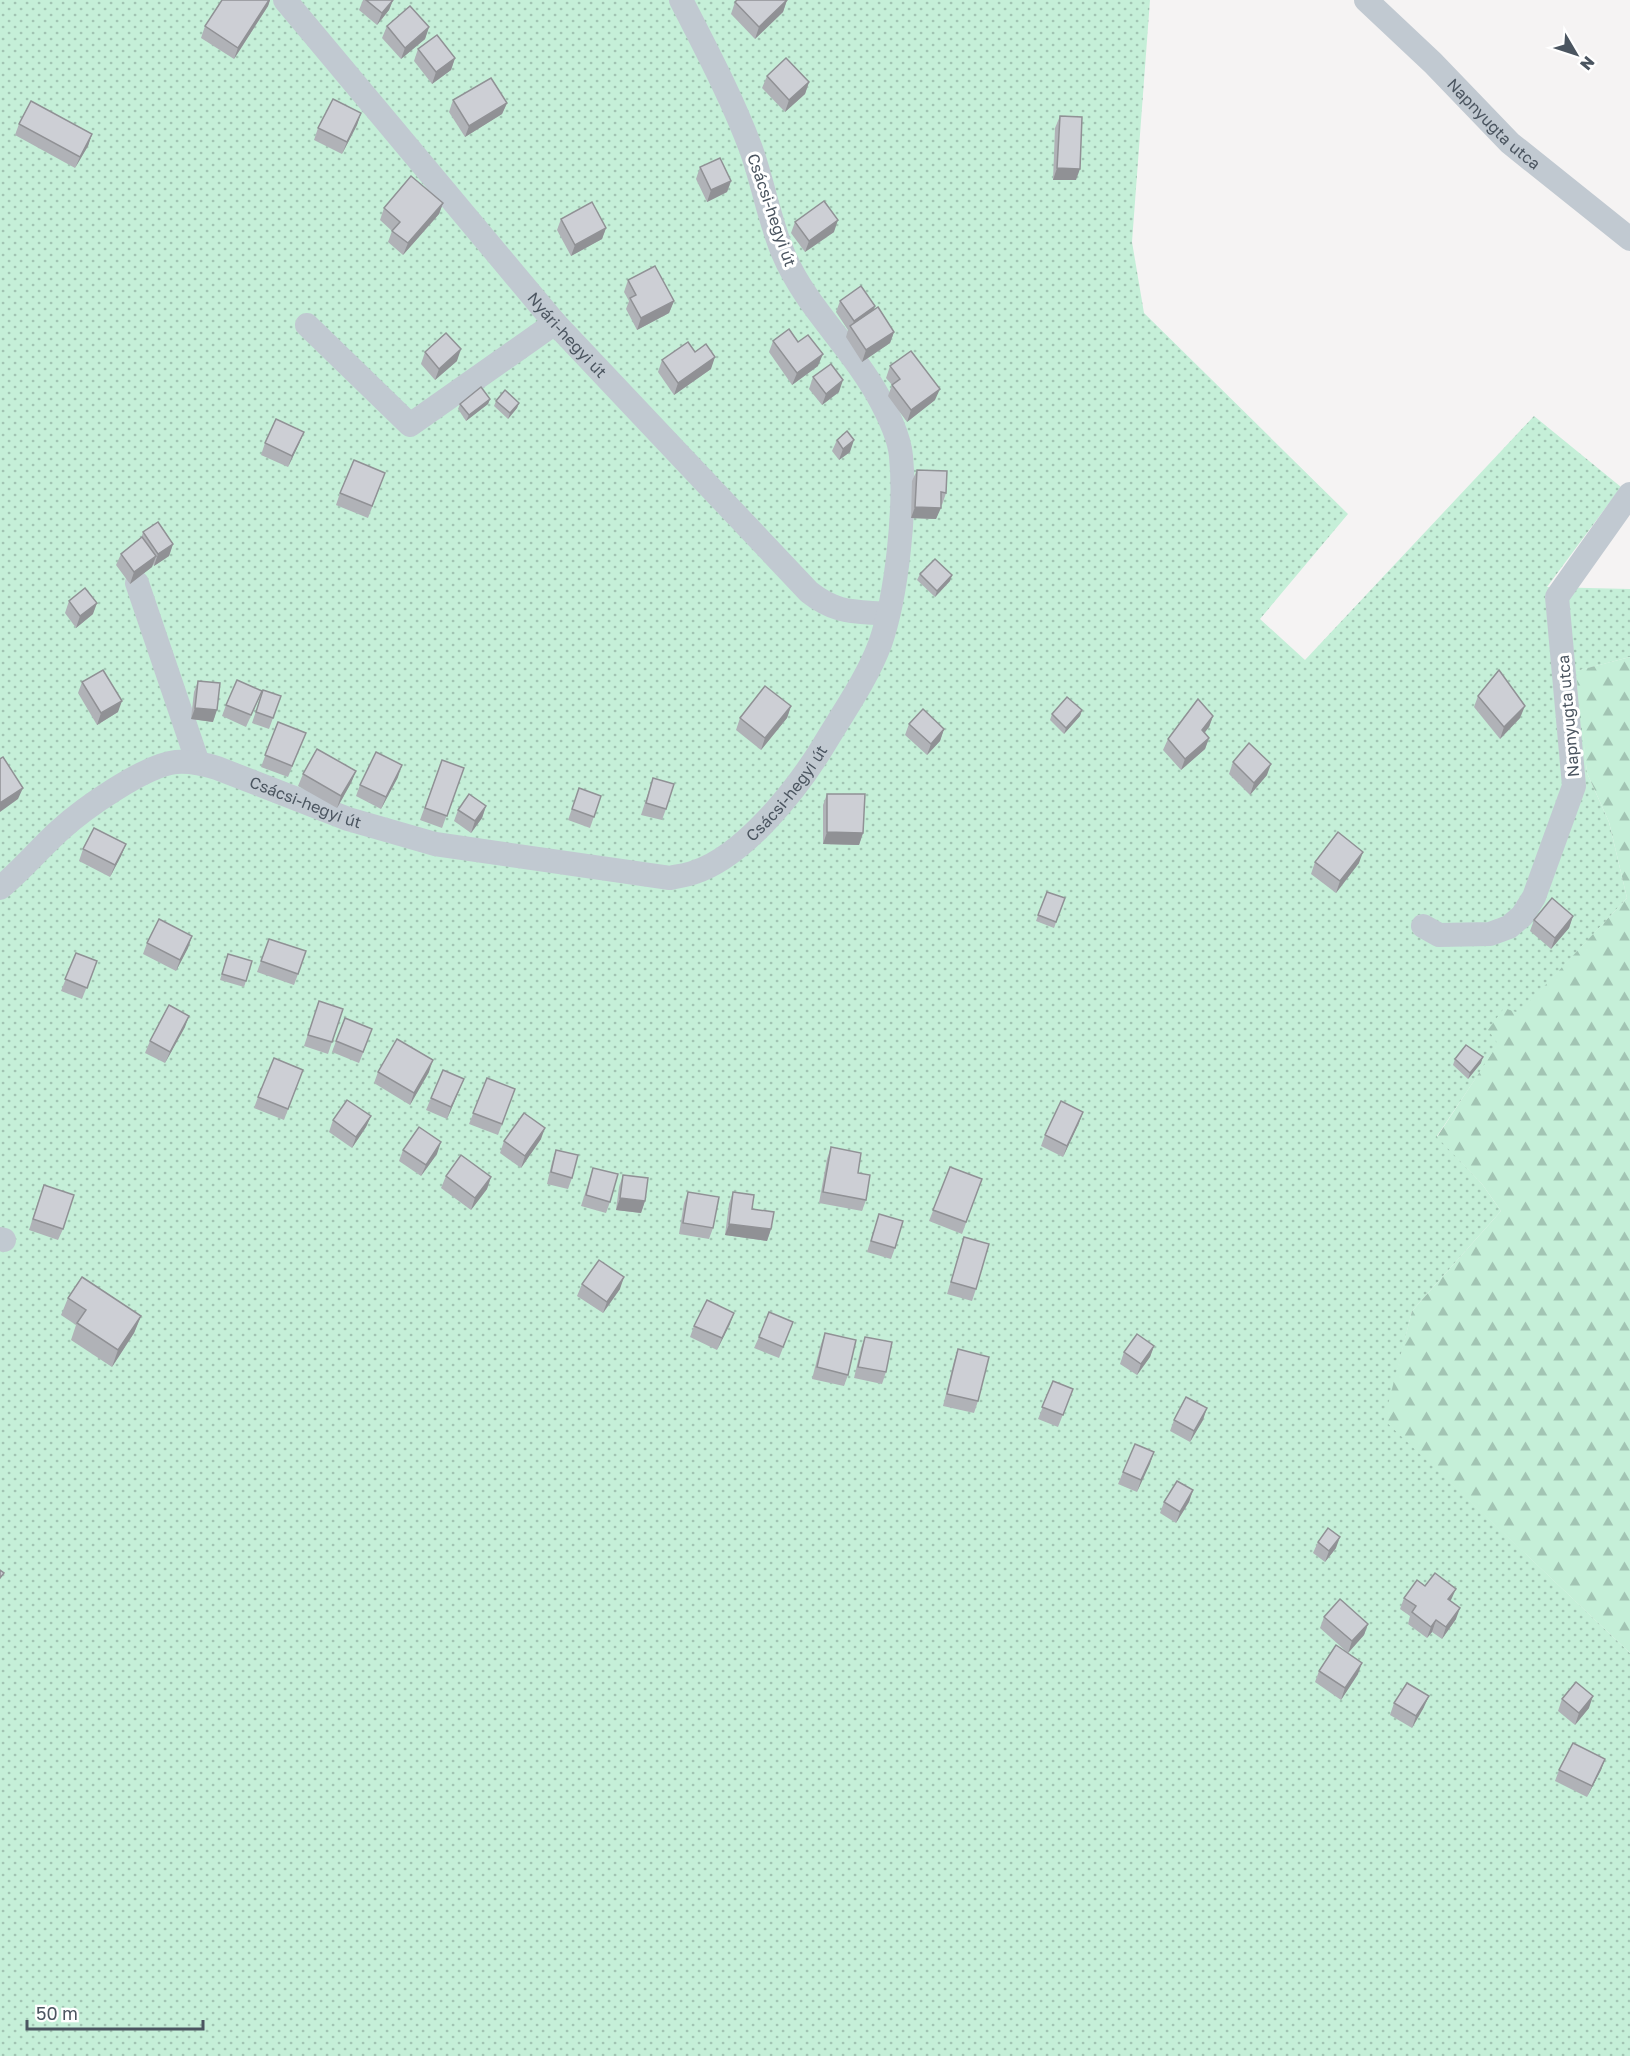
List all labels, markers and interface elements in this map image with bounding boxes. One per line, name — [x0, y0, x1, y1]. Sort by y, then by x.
north arrow — [1546, 24, 1606, 84]
text: N — [1576, 52, 1599, 74]
street label: Napnyugta utca — [1443, 74, 1545, 173]
street label: Csácsi-hegyi út — [743, 151, 801, 269]
street label: Nyári-hegyi út — [523, 288, 611, 382]
street label: Napnyugta utca — [1553, 654, 1583, 778]
street label: Csácsi-hegyi út — [742, 741, 831, 846]
street label: Csácsi-hegyi út — [247, 772, 364, 832]
scale bar — [27, 1993, 202, 2031]
text: 50 m — [36, 2002, 78, 2024]

